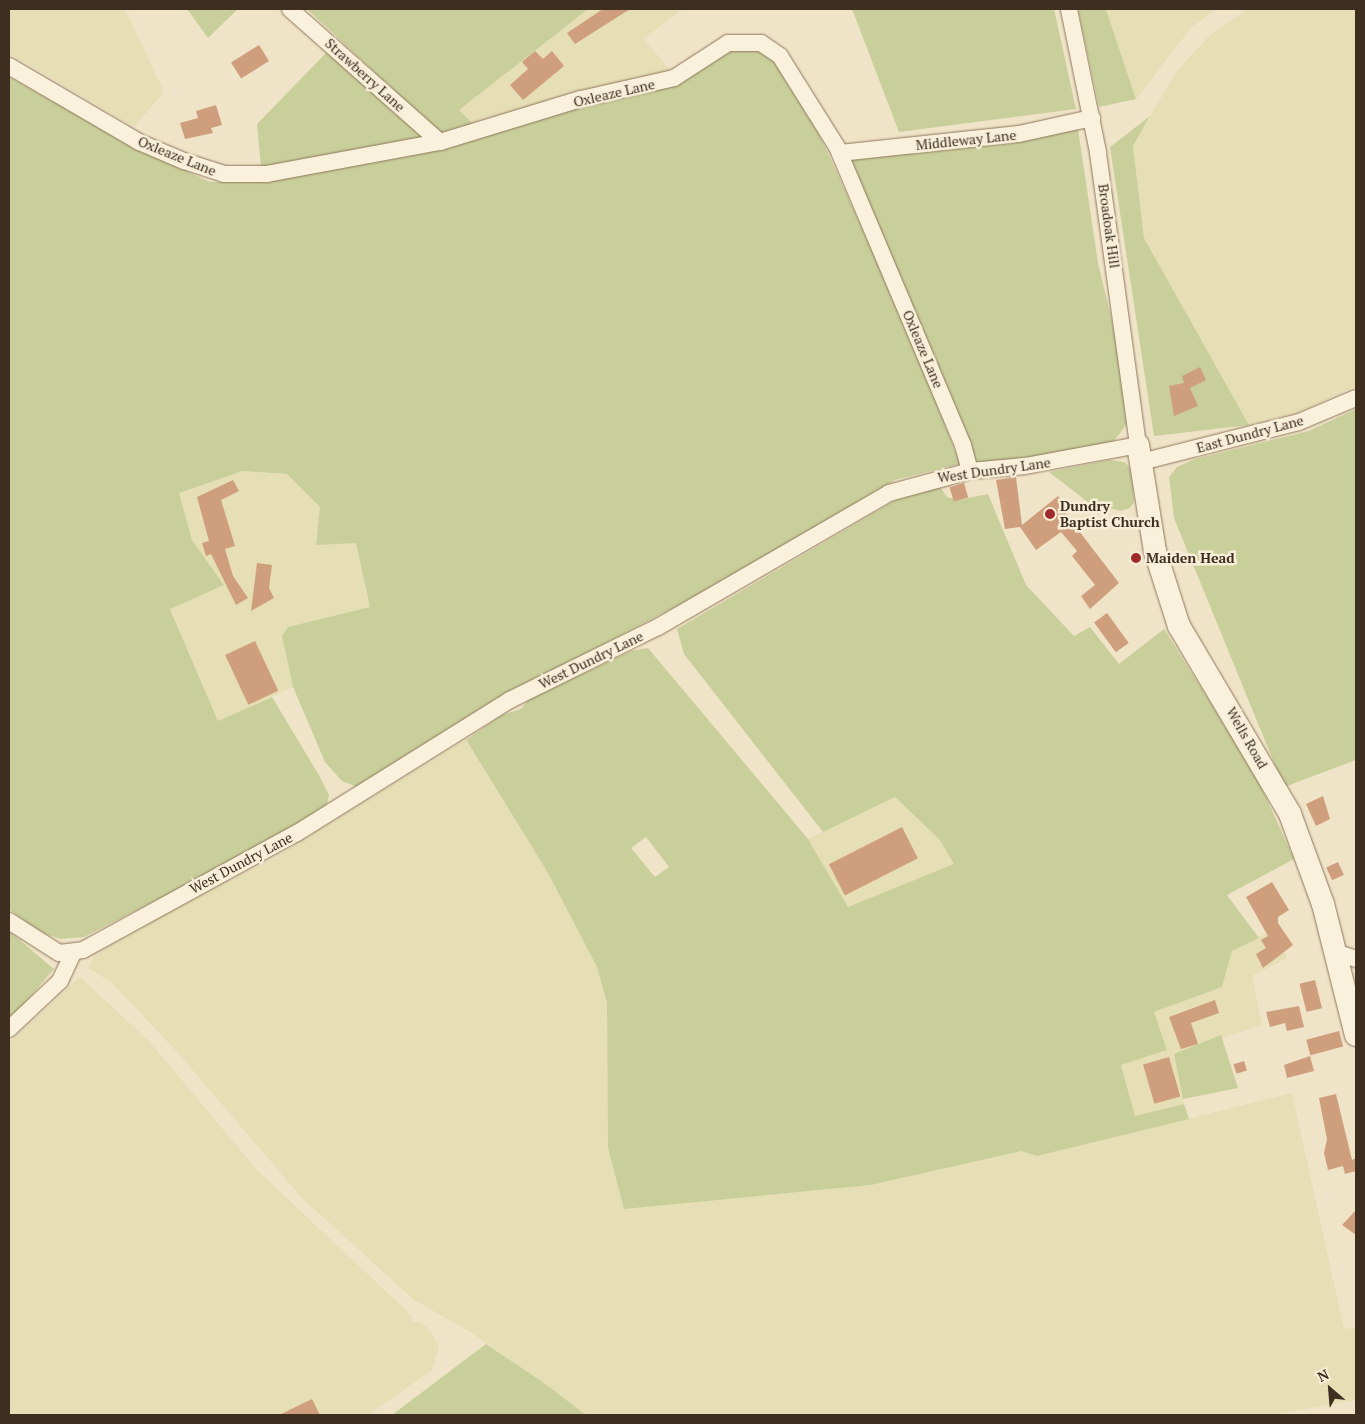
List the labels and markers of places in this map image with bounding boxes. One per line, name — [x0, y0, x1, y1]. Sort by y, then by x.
place label: Dundry Baptist Church — [1060, 498, 1160, 530]
marker: Dundry Baptist Church — [1044, 508, 1056, 520]
place label: Maiden Head — [1146, 550, 1235, 566]
marker: Maiden Head — [1130, 552, 1142, 564]

